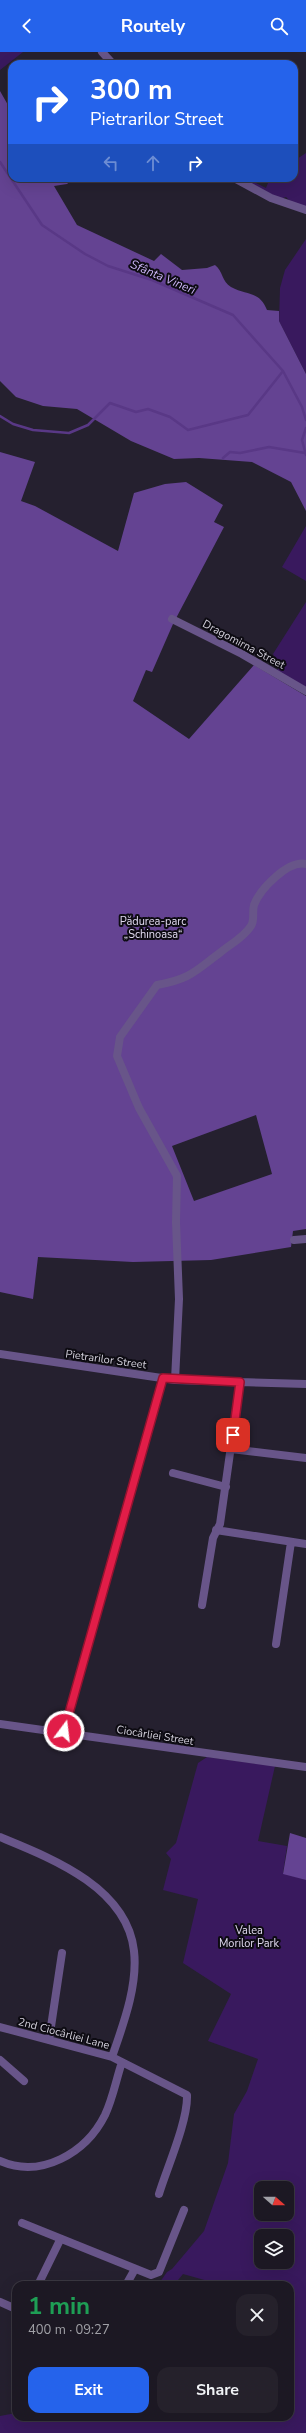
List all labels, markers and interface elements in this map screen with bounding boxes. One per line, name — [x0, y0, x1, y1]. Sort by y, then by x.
text: Routely — [121, 14, 185, 38]
icon: back — [16, 15, 38, 37]
icon: search — [268, 15, 290, 37]
text: 300 m — [90, 71, 173, 109]
icon: right — [24, 76, 76, 128]
text: Pietrarilor Street — [90, 107, 223, 131]
icon: left — [100, 152, 122, 174]
icon: ahead — [142, 152, 164, 174]
icon: right — [184, 152, 206, 174]
water label: Sfânta Vineri — [128, 256, 198, 298]
street label: Dragomirna Street — [200, 616, 288, 673]
park label: Pădurea-parc „Schinoasa“ — [120, 914, 186, 942]
street label: Pietrarilor Street — [65, 1346, 147, 1373]
pin — [216, 1418, 250, 1452]
icon: arrive — [222, 1424, 244, 1446]
position arrow — [43, 1710, 85, 1752]
street label: Ciocârliei Street — [115, 1722, 195, 1749]
park label: Valea Morilor Park — [219, 1923, 280, 1951]
street label: 2nd Ciocârliei Lane — [17, 2014, 111, 2053]
north arrow — [254, 2181, 294, 2221]
map controls — [254, 2181, 294, 2269]
button: layers — [254, 2229, 294, 2269]
text: 1 min — [28, 2290, 90, 2322]
button: close — [236, 2294, 278, 2336]
text: 400 m · 09:27 — [28, 2321, 110, 2339]
button: Exit — [28, 2367, 149, 2413]
button: Share — [157, 2367, 278, 2413]

